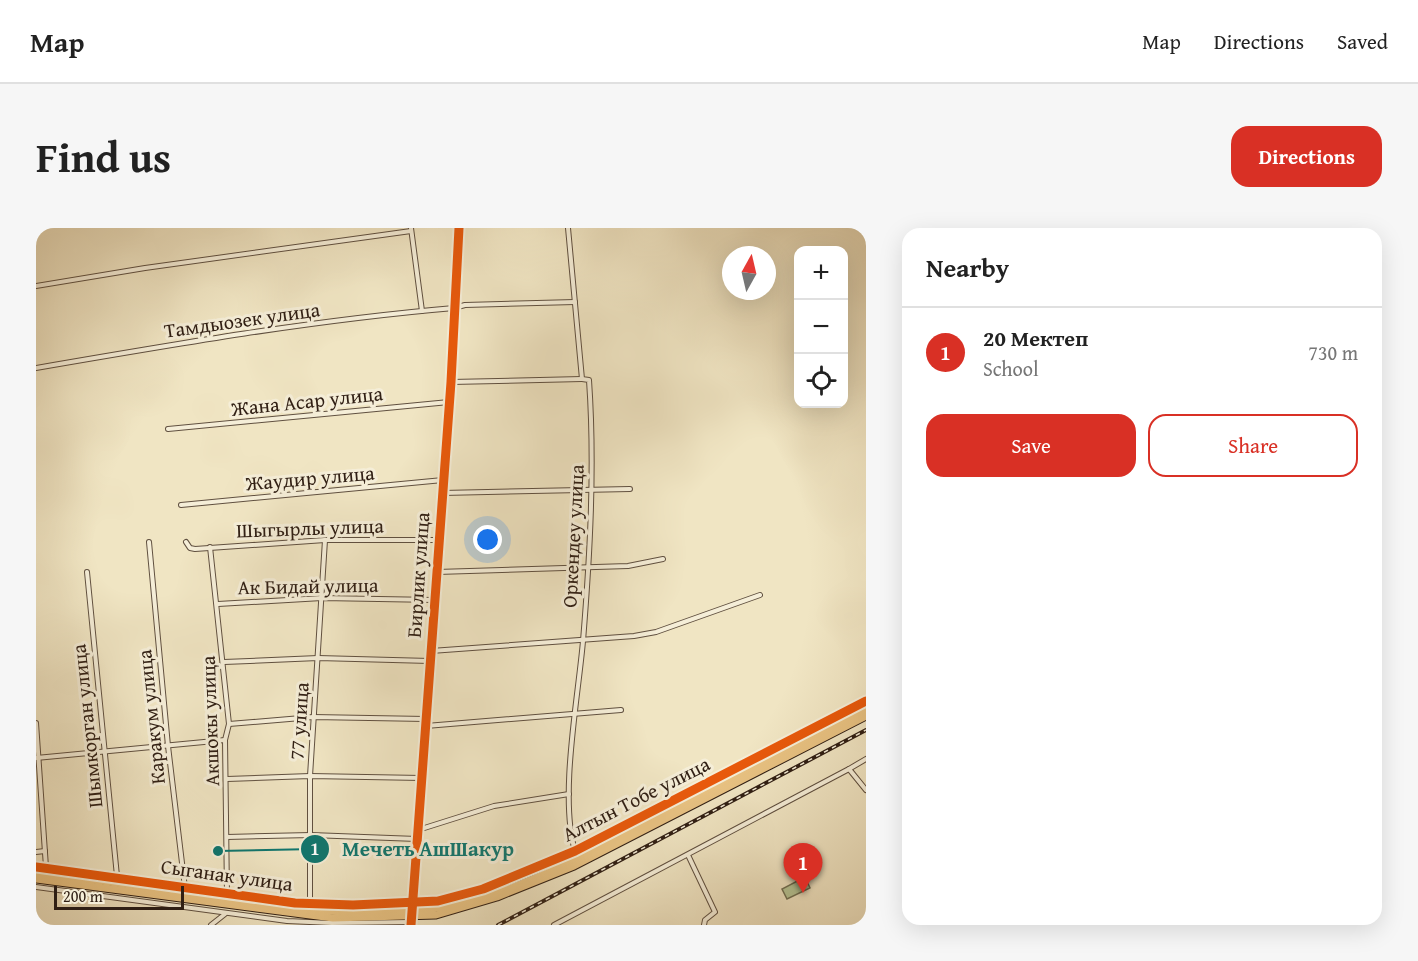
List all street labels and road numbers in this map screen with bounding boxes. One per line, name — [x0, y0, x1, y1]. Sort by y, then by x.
street label: Тамдыозек улица — [162, 294, 322, 345]
street label: Жана Асар улица — [229, 378, 385, 423]
street label: Жаудир улица — [243, 457, 376, 498]
street label: Оркендеу улица — [554, 463, 591, 608]
street label: Шыгырлы улица — [236, 510, 385, 545]
street label: Бирлик улица — [399, 511, 436, 639]
street label: Ак Бидай улица — [237, 570, 379, 601]
street label: Шымкорган улица — [63, 642, 110, 809]
street label: Каракум улица — [129, 648, 172, 786]
street label: Акшокы улица — [193, 655, 226, 787]
street label: 77 улица — [281, 681, 316, 761]
street label: Алтын Тобе улица — [557, 749, 715, 848]
street label: Сыганак улица — [159, 851, 295, 898]

